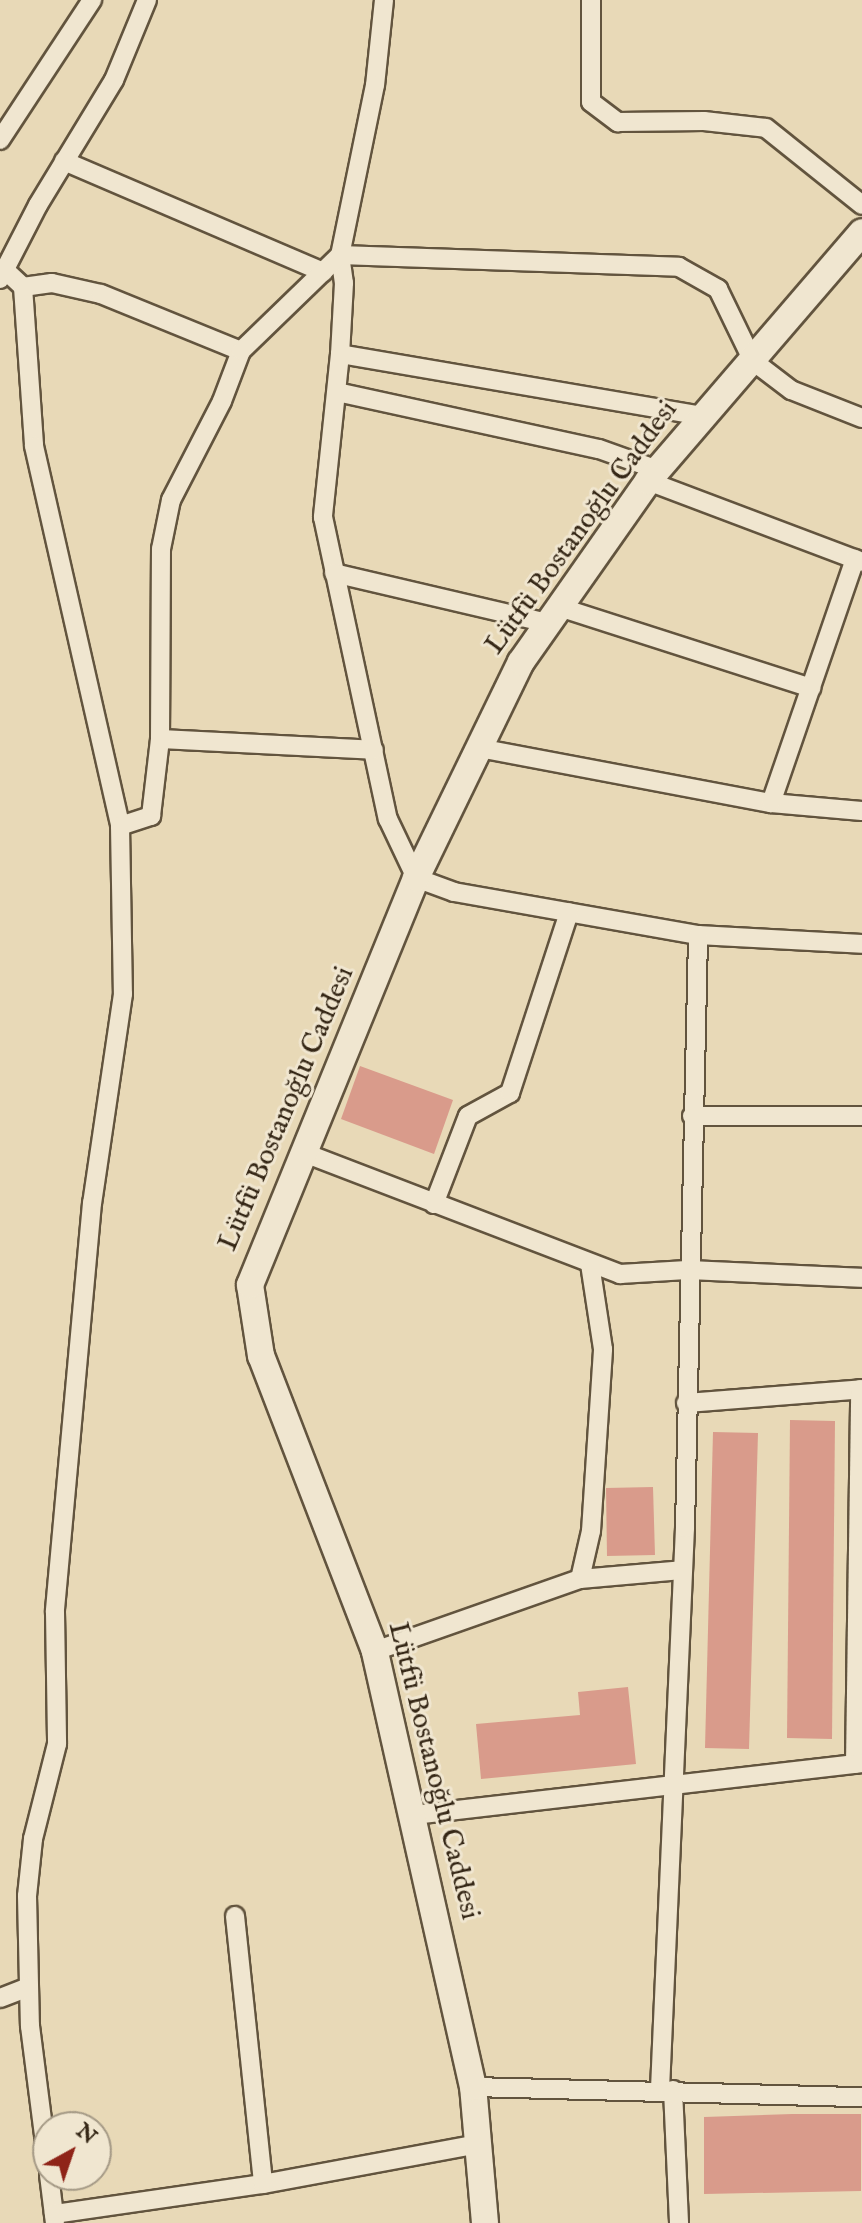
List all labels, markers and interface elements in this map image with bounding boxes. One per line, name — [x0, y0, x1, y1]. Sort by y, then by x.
street label: Lütfü Bostanoğlu Caddesi — [479, 395, 685, 661]
street label: Lütfü Bostanoğlu Caddesi — [212, 962, 362, 1256]
street label: Lütfü Bostanoğlu Caddesi — [380, 1619, 486, 1923]
north arrow — [32, 2111, 112, 2191]
text: N — [70, 2117, 102, 2151]

